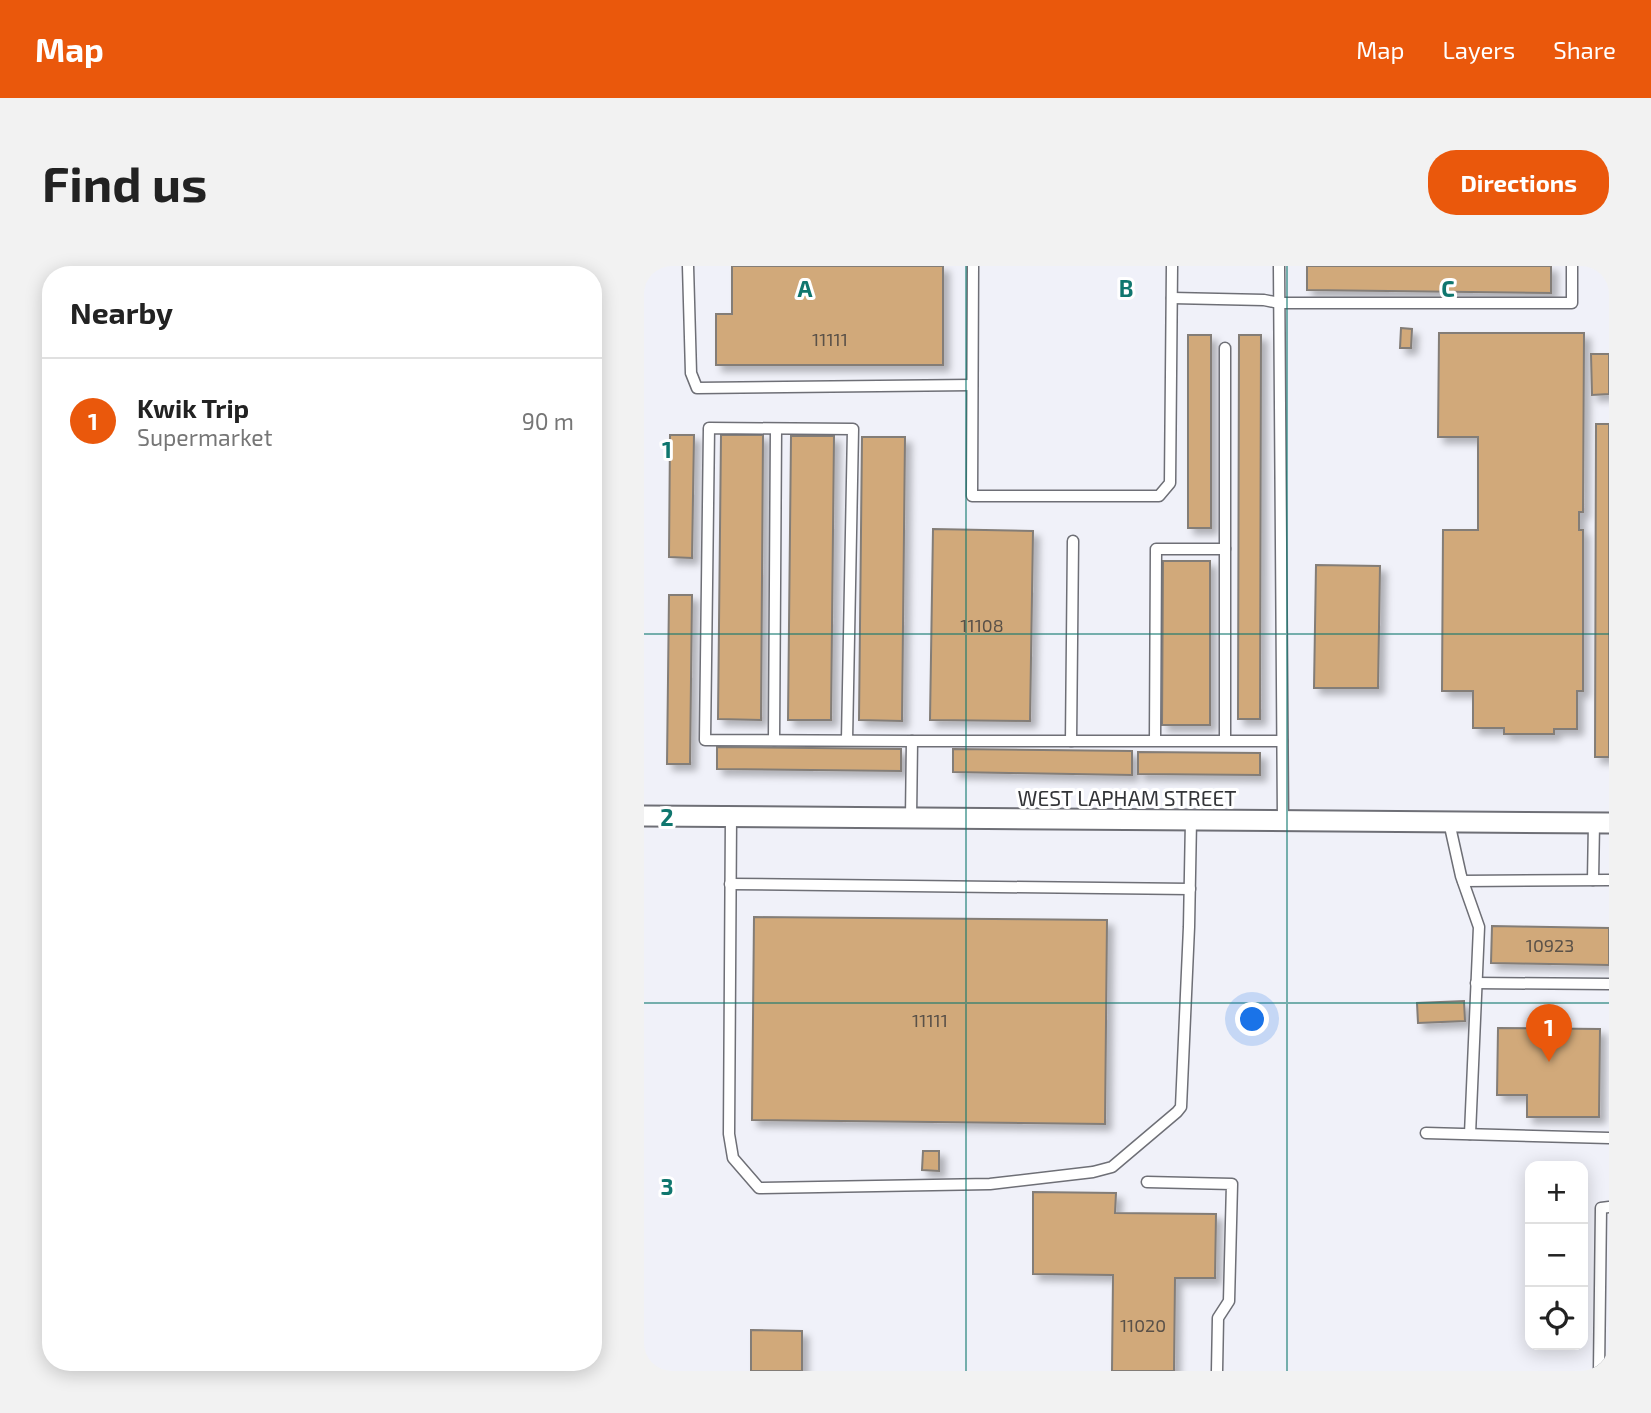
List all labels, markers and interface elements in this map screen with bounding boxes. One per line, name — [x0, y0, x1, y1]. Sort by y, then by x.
text: Map — [35, 29, 104, 69]
text: Map — [1356, 35, 1404, 64]
text: Layers — [1442, 35, 1515, 64]
text: Share — [1553, 35, 1616, 64]
button: Directions — [1428, 150, 1609, 215]
text: Find us — [42, 153, 207, 212]
text: A — [797, 274, 813, 302]
text: B — [1119, 274, 1133, 302]
text: C — [1441, 274, 1455, 302]
text: Nearby — [70, 294, 173, 330]
house number: 11111 — [812, 328, 848, 350]
text: Kwik Trip — [137, 392, 249, 423]
text: 1 — [88, 407, 98, 435]
text: 90 m — [522, 407, 574, 435]
text: Supermarket — [137, 423, 272, 451]
text: 1 — [662, 435, 672, 463]
house number: 11108 — [960, 614, 1004, 636]
street label: WEST LAPHAM STREET — [1018, 785, 1236, 810]
text: 2 — [660, 803, 674, 831]
house number: 10923 — [1526, 934, 1574, 956]
your location — [1235, 1002, 1269, 1036]
pin: 1 — [1526, 1004, 1572, 1062]
house number: 11111 — [912, 1009, 948, 1031]
map controls — [1525, 1161, 1588, 1350]
button: + — [1525, 1161, 1588, 1224]
text: 3 — [660, 1172, 674, 1200]
button: − — [1525, 1224, 1588, 1287]
button: locate — [1525, 1287, 1588, 1350]
house number: 11020 — [1120, 1314, 1166, 1336]

